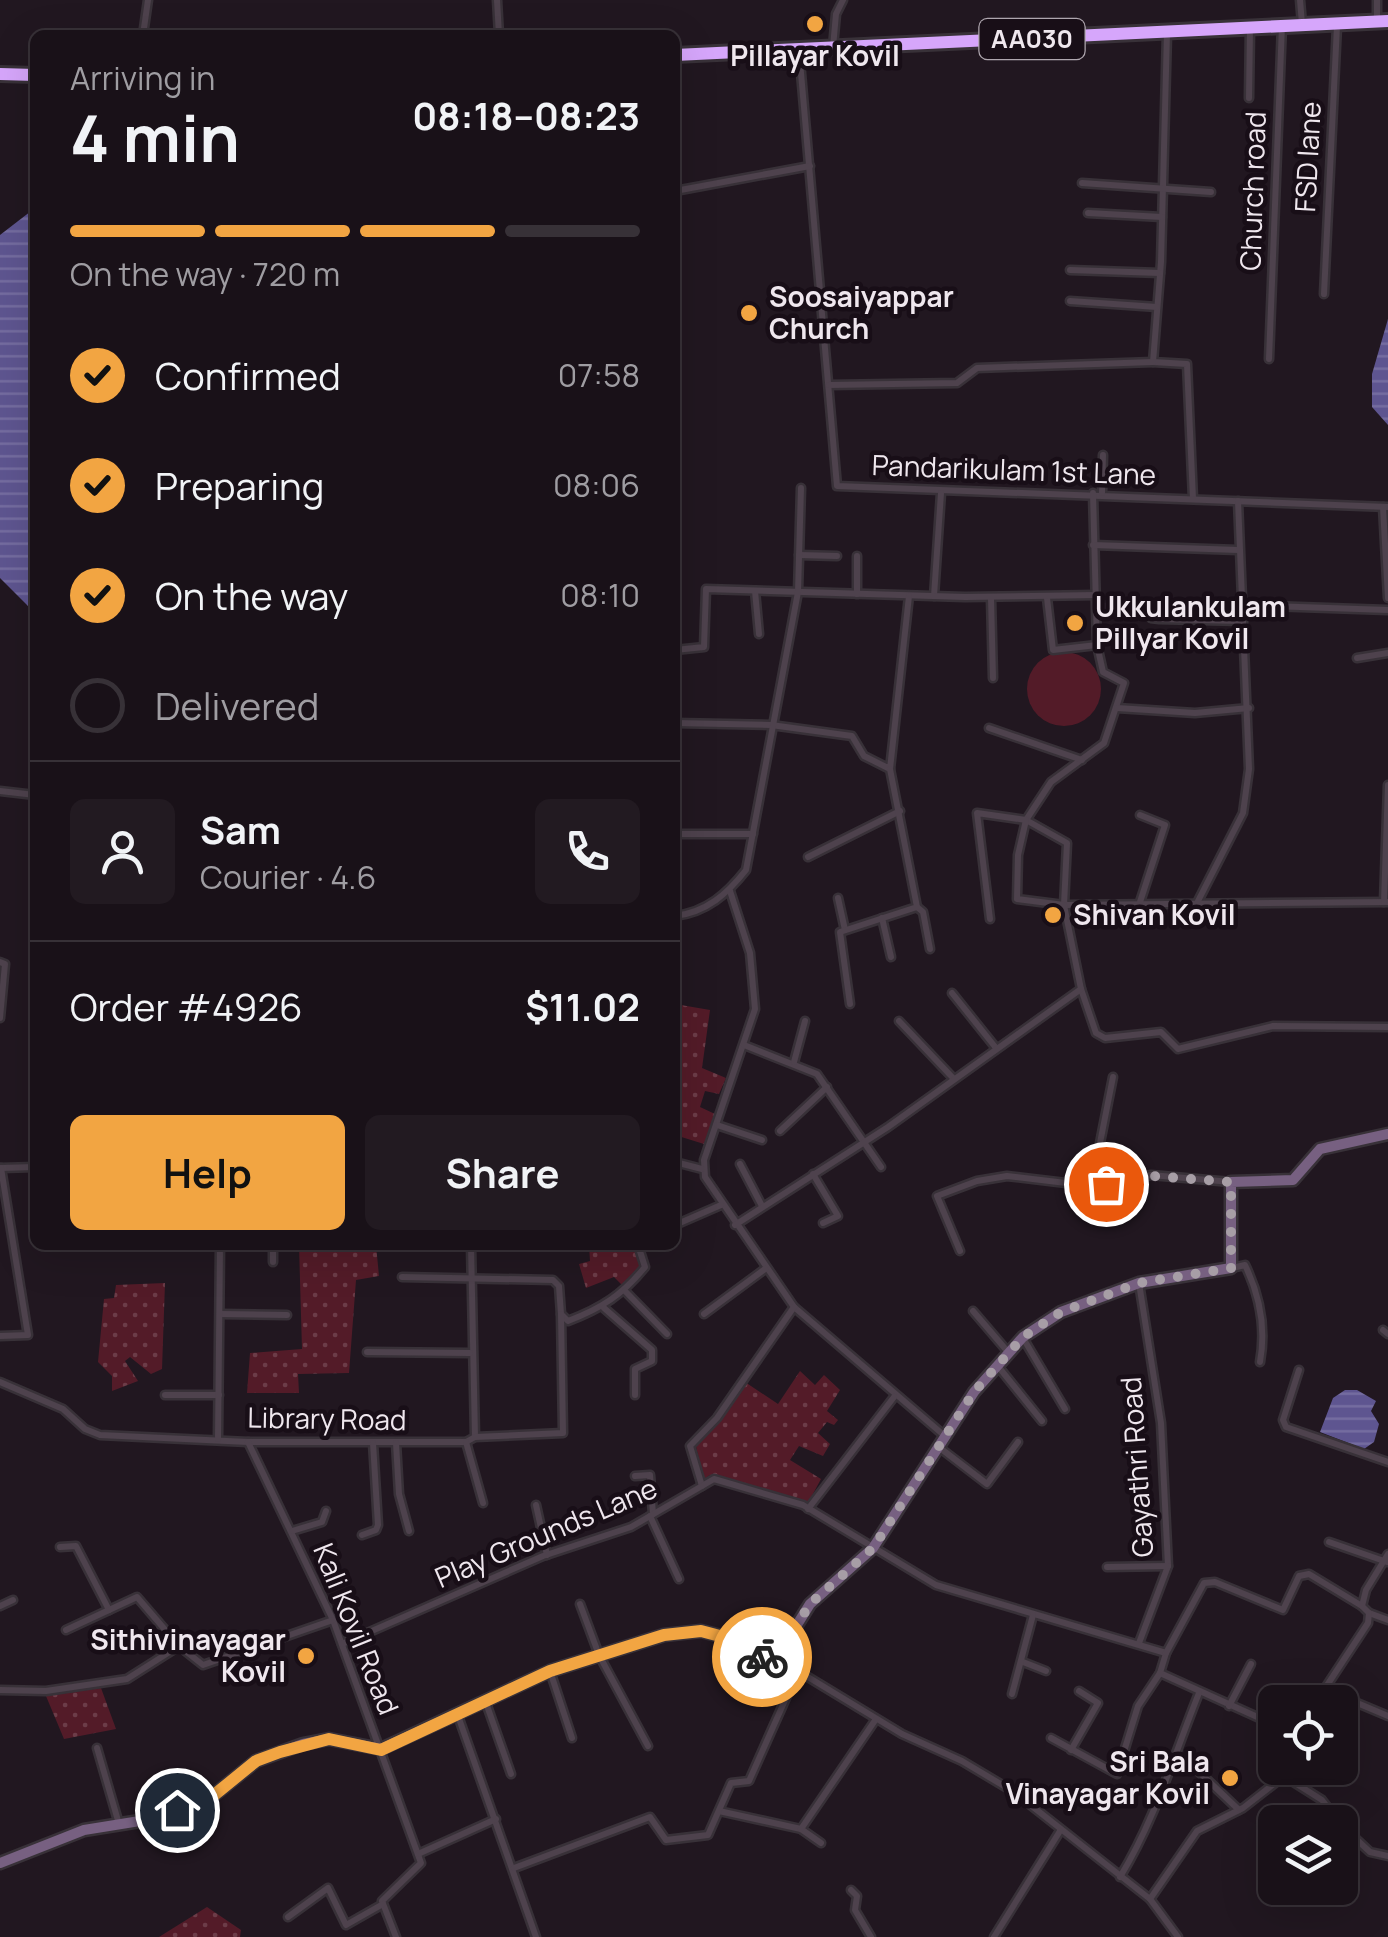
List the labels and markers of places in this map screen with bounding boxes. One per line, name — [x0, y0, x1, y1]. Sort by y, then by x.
marker: Pillayar Kovil — [804, 13, 826, 35]
place label: Pillayar Kovil — [730, 36, 900, 74]
place label: Soosaiyappar Church — [769, 277, 954, 347]
marker: Soosaiyappar Church — [738, 302, 760, 324]
place label: Ukkulankulam Pillyar Kovil — [1095, 587, 1286, 657]
marker: Ukkulankulam Pillyar Kovil — [1064, 612, 1086, 634]
place label: Shivan Kovil — [1073, 895, 1236, 933]
marker: Shivan Kovil — [1042, 904, 1064, 926]
pin — [1064, 1142, 1149, 1227]
place label: Sithivinayagar Kovil — [90, 1620, 286, 1690]
marker: Sithivinayagar Kovil — [295, 1645, 317, 1667]
place label: Sri Bala Vinayagar Kovil — [1006, 1742, 1210, 1812]
marker: Sri Bala Vinayagar Kovil — [1219, 1767, 1241, 1789]
pin — [135, 1768, 220, 1853]

